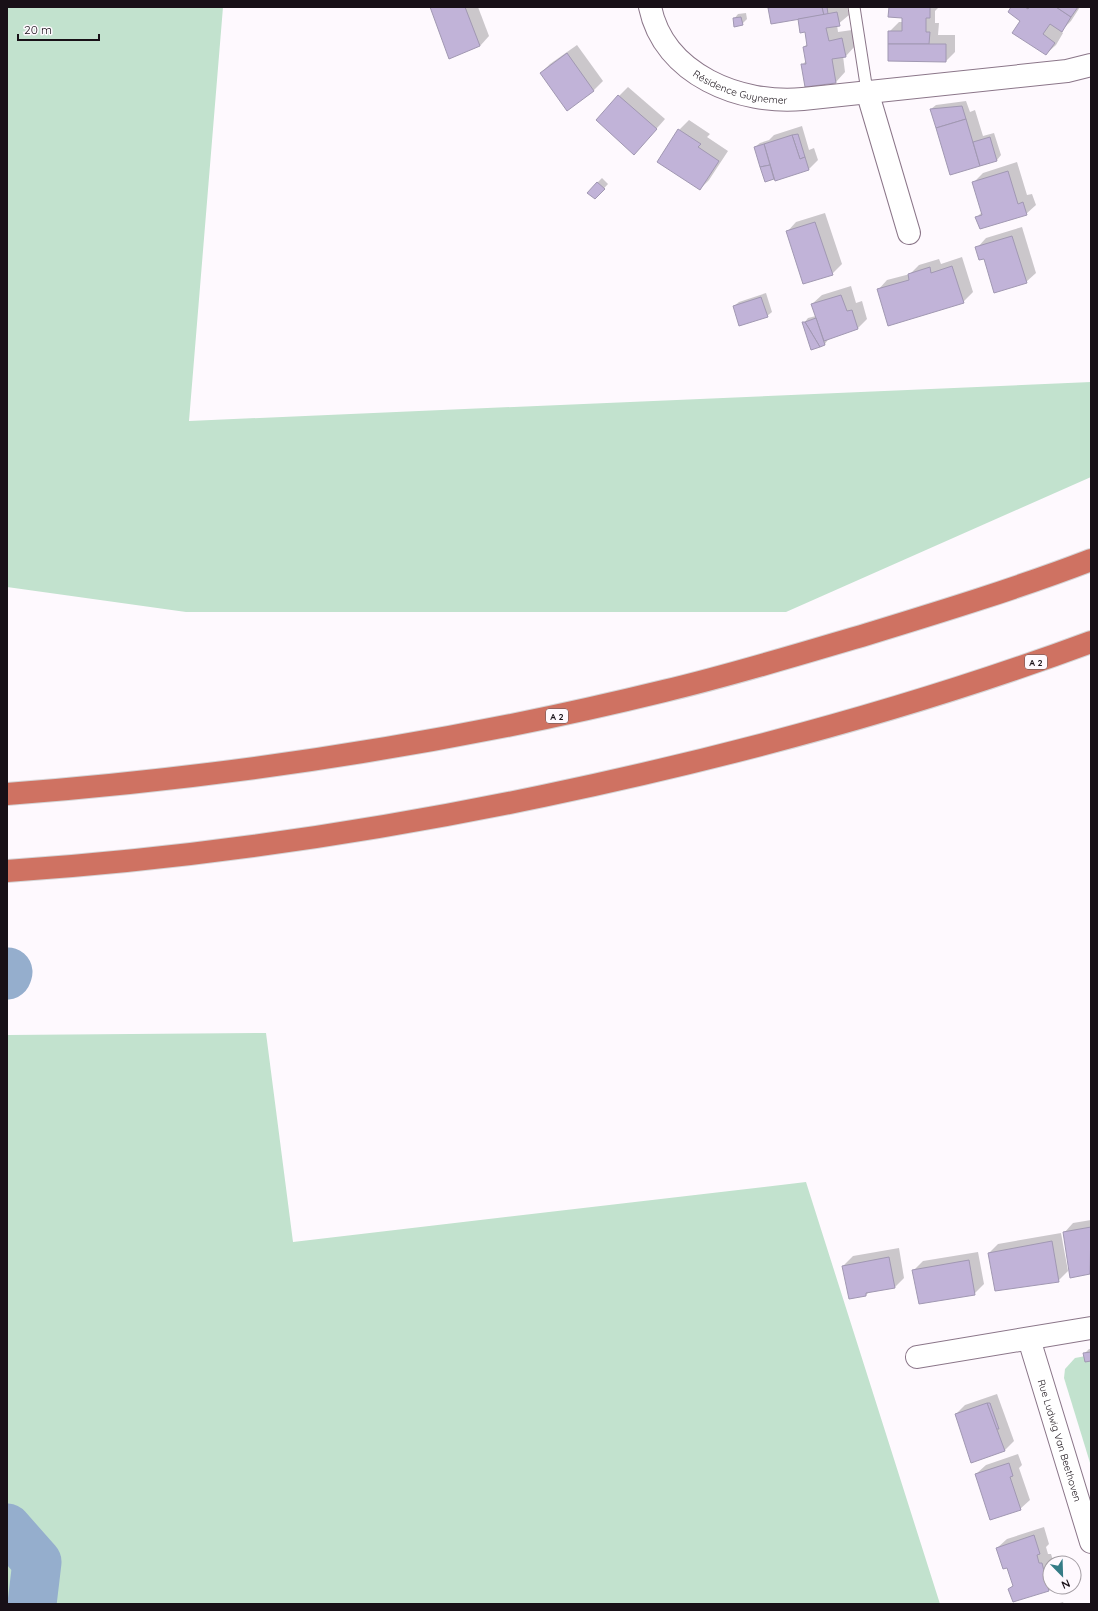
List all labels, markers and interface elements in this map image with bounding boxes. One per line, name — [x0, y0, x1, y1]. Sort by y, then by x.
scale bar — [18, 16, 99, 42]
text: 20 m — [24, 22, 52, 37]
street label: Résidence Guynemer — [691, 67, 788, 106]
road number: A 2 — [1025, 655, 1047, 669]
road number: A 2 — [546, 709, 568, 723]
street label: Rue Ludwig Van Beethoven — [1035, 1378, 1085, 1503]
north arrow — [1042, 1555, 1082, 1595]
text: N — [1059, 1576, 1072, 1592]

